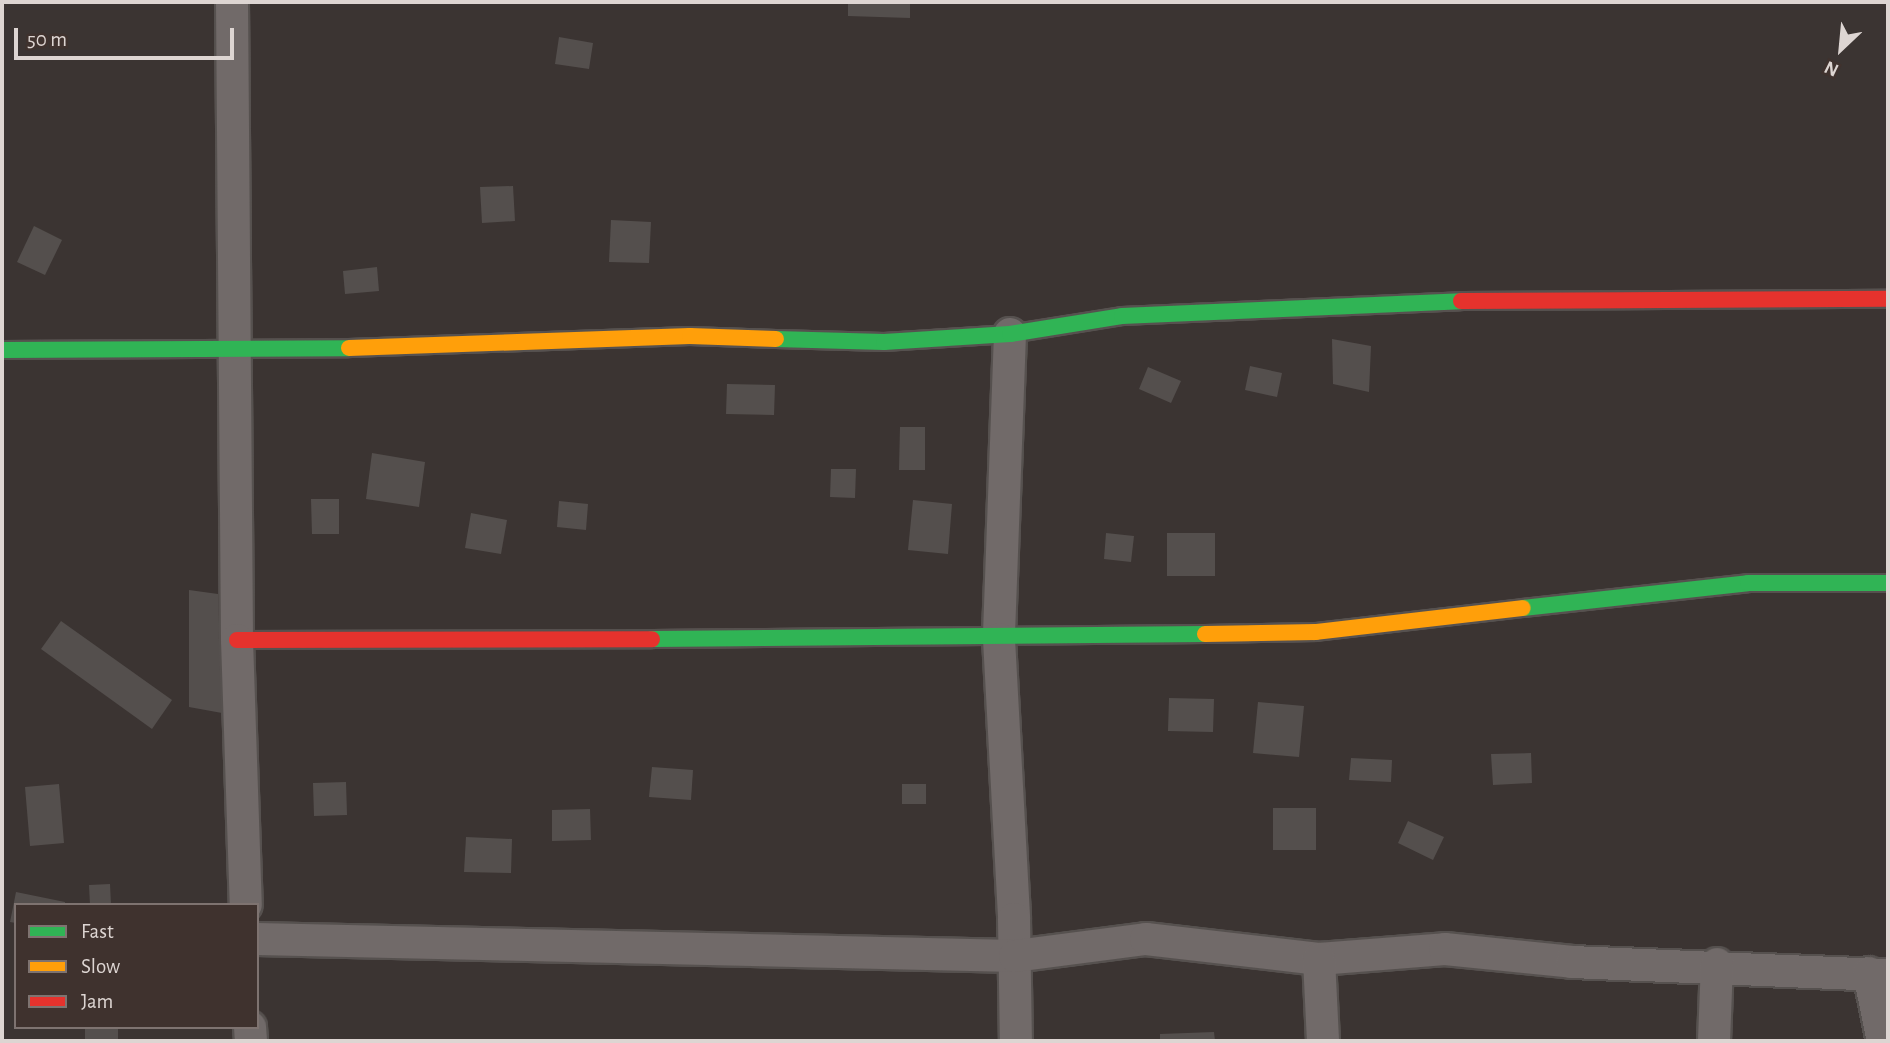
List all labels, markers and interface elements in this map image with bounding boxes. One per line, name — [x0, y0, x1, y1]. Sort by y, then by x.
scale bar — [18, 14, 238, 58]
north arrow — [1806, 14, 1876, 84]
text: 50 m — [27, 29, 67, 50]
text: N — [1821, 57, 1842, 80]
legend — [14, 903, 259, 1029]
text: Fast — [81, 921, 114, 942]
text: Slow — [81, 956, 120, 977]
text: Jam — [81, 991, 113, 1012]

